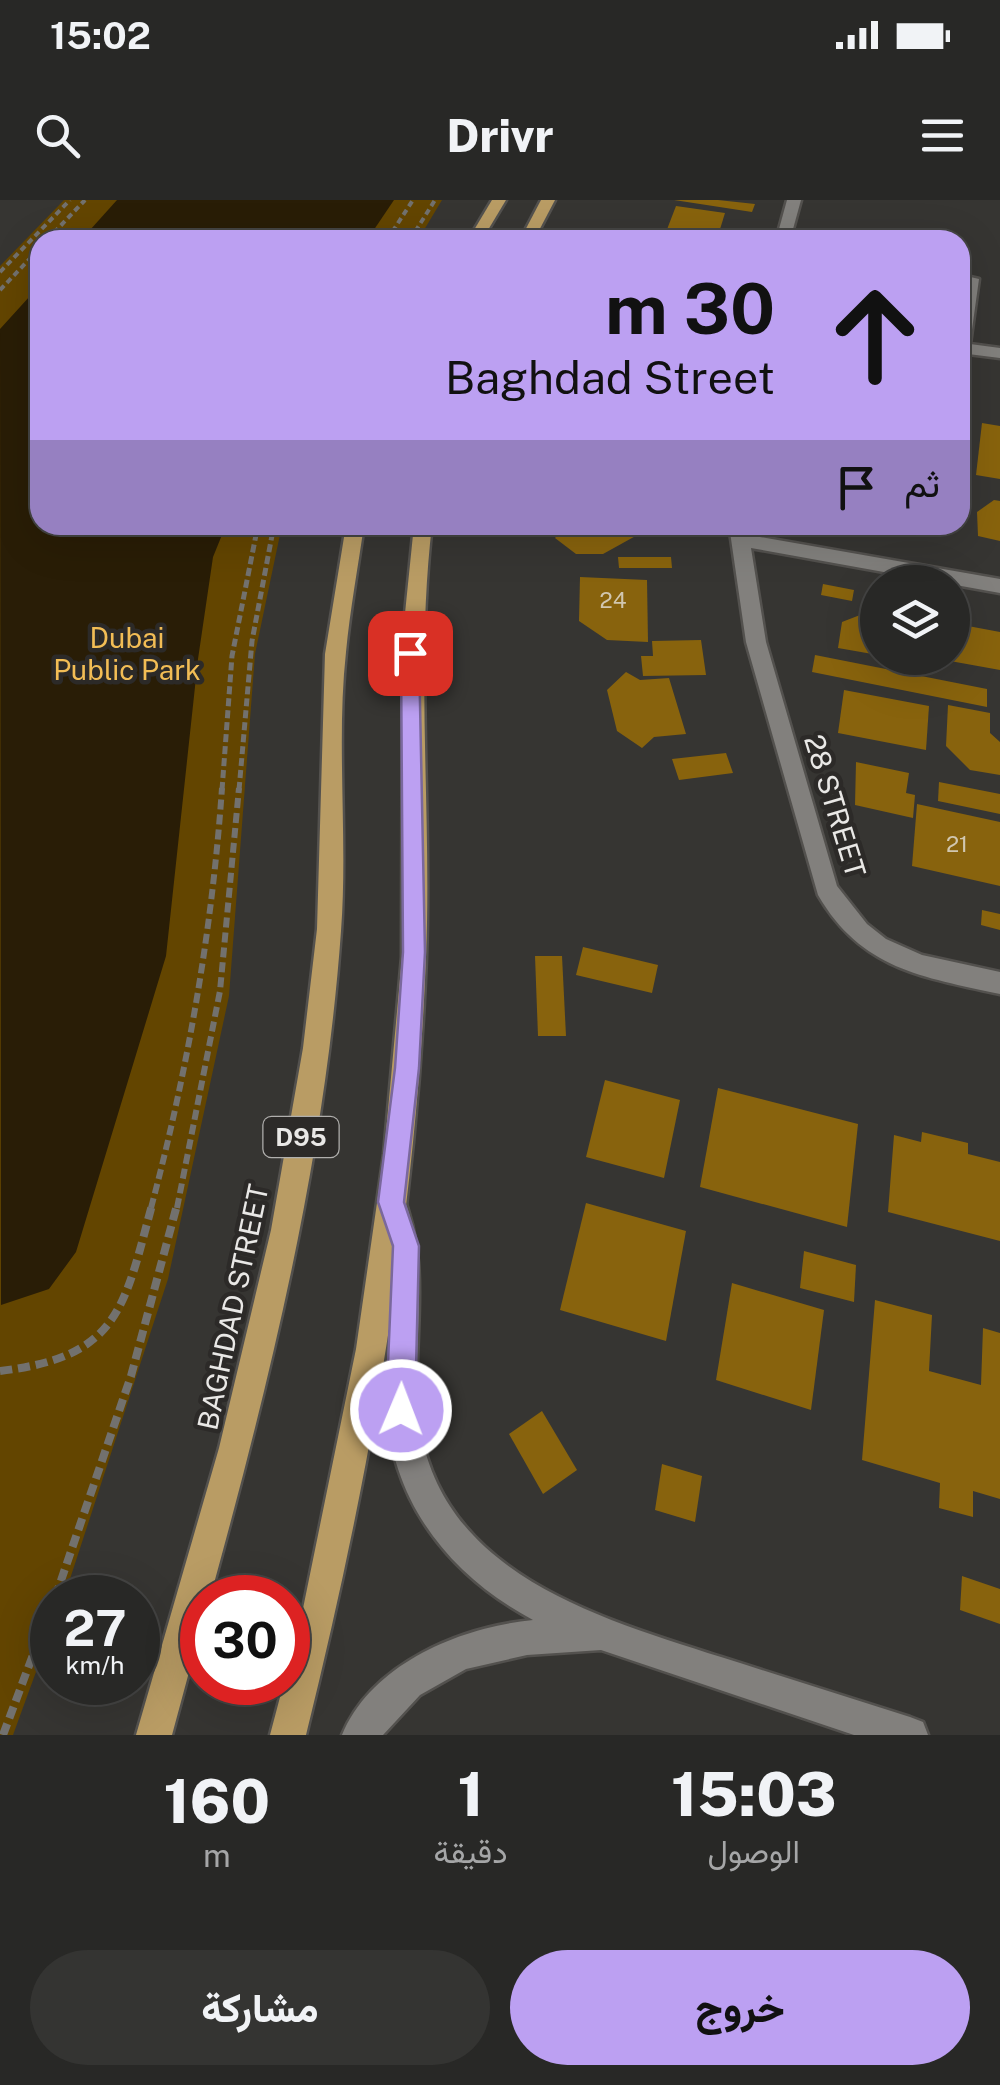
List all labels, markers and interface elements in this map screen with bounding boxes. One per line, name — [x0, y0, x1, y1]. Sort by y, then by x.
text: 15:02 — [50, 13, 151, 58]
icon: search — [30, 108, 85, 163]
icon: menu — [915, 108, 970, 163]
text: Drivr — [446, 109, 554, 162]
text: 30 m — [605, 267, 775, 350]
icon: ahead — [810, 270, 940, 400]
text: Baghdad Street — [445, 351, 775, 404]
icon: arrive — [829, 460, 884, 515]
text: ثم — [904, 461, 940, 506]
map controls — [860, 565, 970, 675]
button: layers — [860, 565, 970, 675]
house number: 24 — [600, 587, 627, 613]
pin — [368, 611, 453, 696]
park label: Dubai Public Park — [53, 621, 201, 686]
icon: arrive — [383, 626, 438, 681]
street label: 28 STREET — [798, 730, 873, 881]
house number: 21 — [946, 831, 968, 857]
road number: D95 — [264, 1117, 338, 1157]
street label: BAGHDAD STREET — [190, 1181, 275, 1433]
position arrow — [349, 1358, 453, 1462]
speed limit sign: 30 — [180, 1575, 310, 1705]
text: 27 — [63, 1598, 127, 1657]
text: km/h — [66, 1650, 124, 1680]
text: 1 — [457, 1759, 484, 1830]
text: 15:03 — [671, 1759, 836, 1830]
text: 160 — [164, 1766, 270, 1837]
text: دقيقة — [433, 1833, 508, 1870]
text: الوصول — [708, 1833, 800, 1870]
text: m — [203, 1837, 231, 1874]
button: مشاركة — [30, 1950, 490, 2065]
button: خروج — [510, 1950, 970, 2065]

